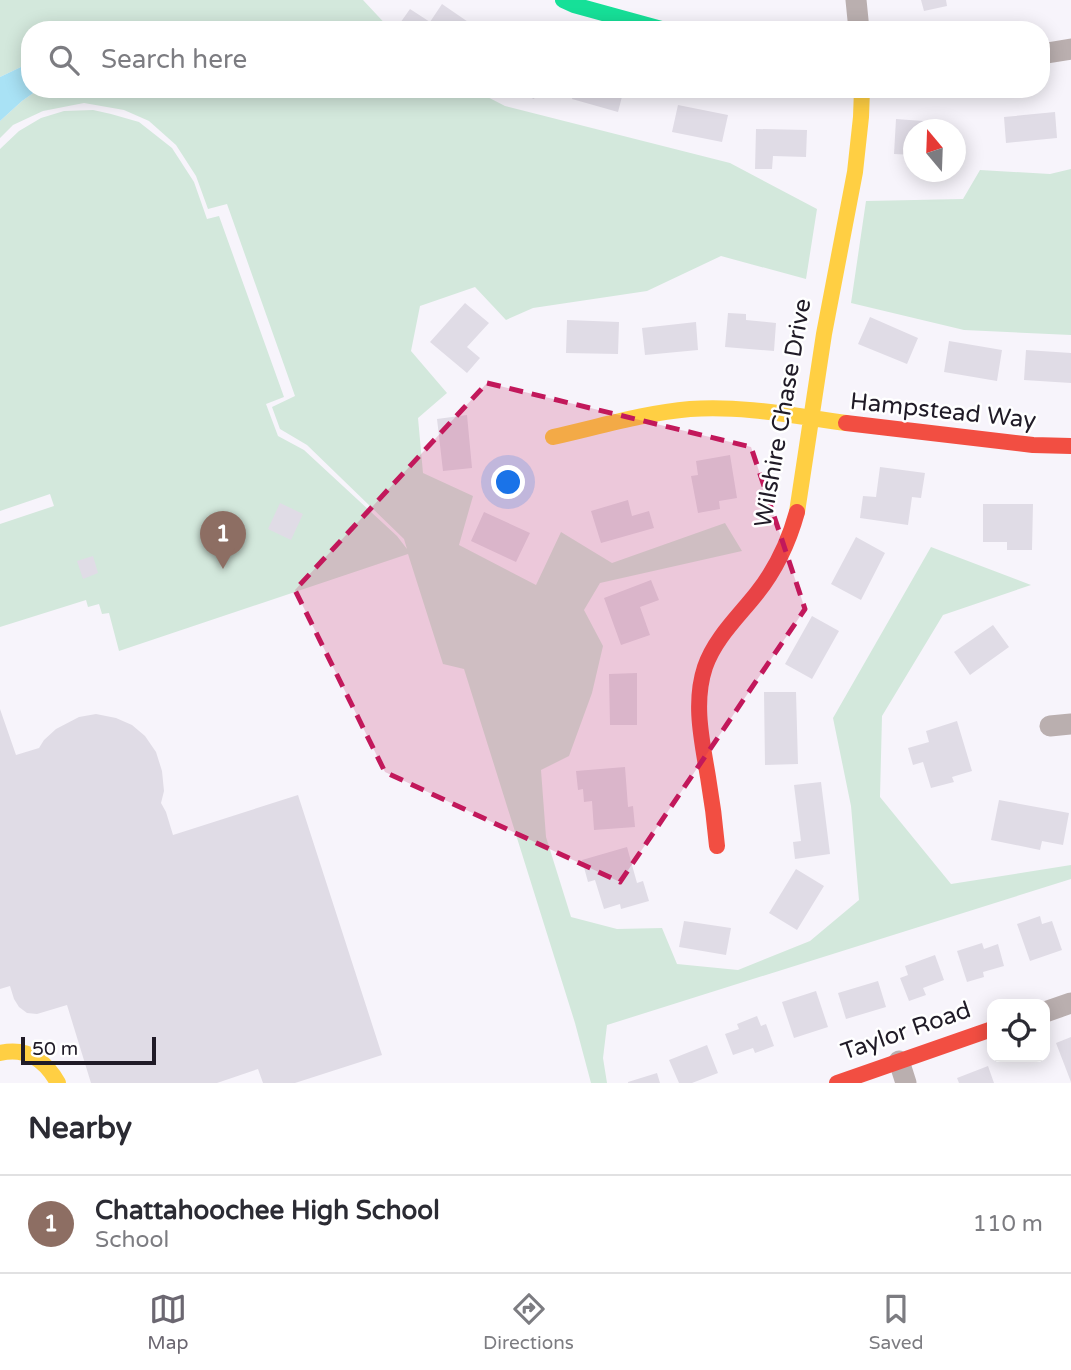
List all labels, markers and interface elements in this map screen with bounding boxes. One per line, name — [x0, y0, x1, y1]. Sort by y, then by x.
search box — [21, 21, 1050, 98]
icon: search — [45, 41, 83, 79]
text: Search here — [101, 44, 247, 75]
north arrow — [903, 119, 966, 182]
street label: Wilshire Chase Drive — [749, 296, 817, 530]
street label: Hampstead Way — [848, 387, 1038, 435]
your location — [491, 465, 525, 499]
pin: 1 — [200, 511, 246, 569]
street label: Taylor Road — [837, 995, 975, 1067]
map controls — [987, 999, 1050, 1062]
button: locate — [987, 999, 1050, 1062]
scale bar — [21, 1034, 156, 1066]
text: 50 m — [32, 1038, 78, 1060]
text: Nearby — [28, 1110, 132, 1147]
text: Chattahoochee High School — [95, 1195, 440, 1226]
text: 1 — [44, 1210, 58, 1238]
text: 110 m — [973, 1210, 1043, 1238]
text: School — [95, 1226, 169, 1254]
tab: Map — [147, 1290, 188, 1354]
tab: Directions — [483, 1290, 574, 1354]
tab: Saved — [869, 1290, 924, 1354]

